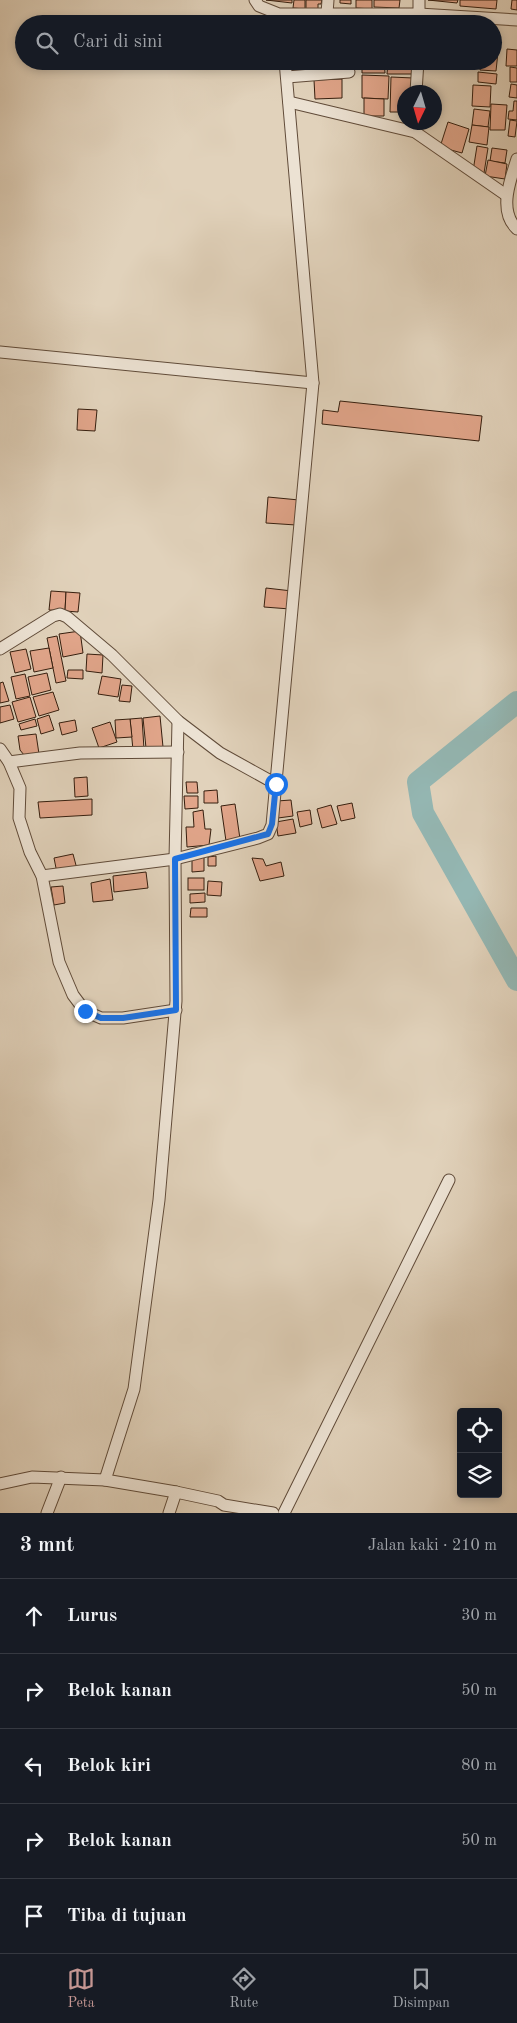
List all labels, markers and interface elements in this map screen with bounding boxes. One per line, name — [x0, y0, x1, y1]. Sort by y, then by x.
search box — [15, 15, 502, 70]
icon: search — [33, 29, 61, 57]
text: Cari di sini — [73, 33, 163, 52]
north arrow — [397, 85, 442, 130]
route start — [265, 773, 288, 796]
route end — [74, 1000, 97, 1023]
map controls — [457, 1408, 502, 1498]
button: locate — [457, 1408, 502, 1453]
button: layers — [457, 1453, 502, 1498]
text: 3 mnt — [20, 1535, 74, 1556]
text: Jalan kaki · 210 m — [368, 1538, 497, 1554]
icon: ahead — [20, 1602, 48, 1630]
text: Lurus — [67, 1607, 117, 1626]
text: 30 m — [461, 1608, 497, 1624]
icon: right — [20, 1677, 48, 1705]
text: Belok kanan — [67, 1682, 172, 1701]
text: 50 m — [461, 1683, 497, 1699]
icon: left — [20, 1752, 48, 1780]
text: Belok kiri — [67, 1757, 151, 1776]
text: 80 m — [461, 1758, 497, 1774]
icon: right — [20, 1827, 48, 1855]
text: Belok kanan — [67, 1832, 172, 1851]
text: 50 m — [461, 1833, 497, 1849]
icon: arrive — [20, 1902, 48, 1930]
text: Tiba di tujuan — [67, 1907, 187, 1926]
tab: Peta — [67, 1965, 95, 2012]
tab: Rute — [229, 1965, 258, 2012]
tab: Disimpan — [392, 1965, 450, 2012]

